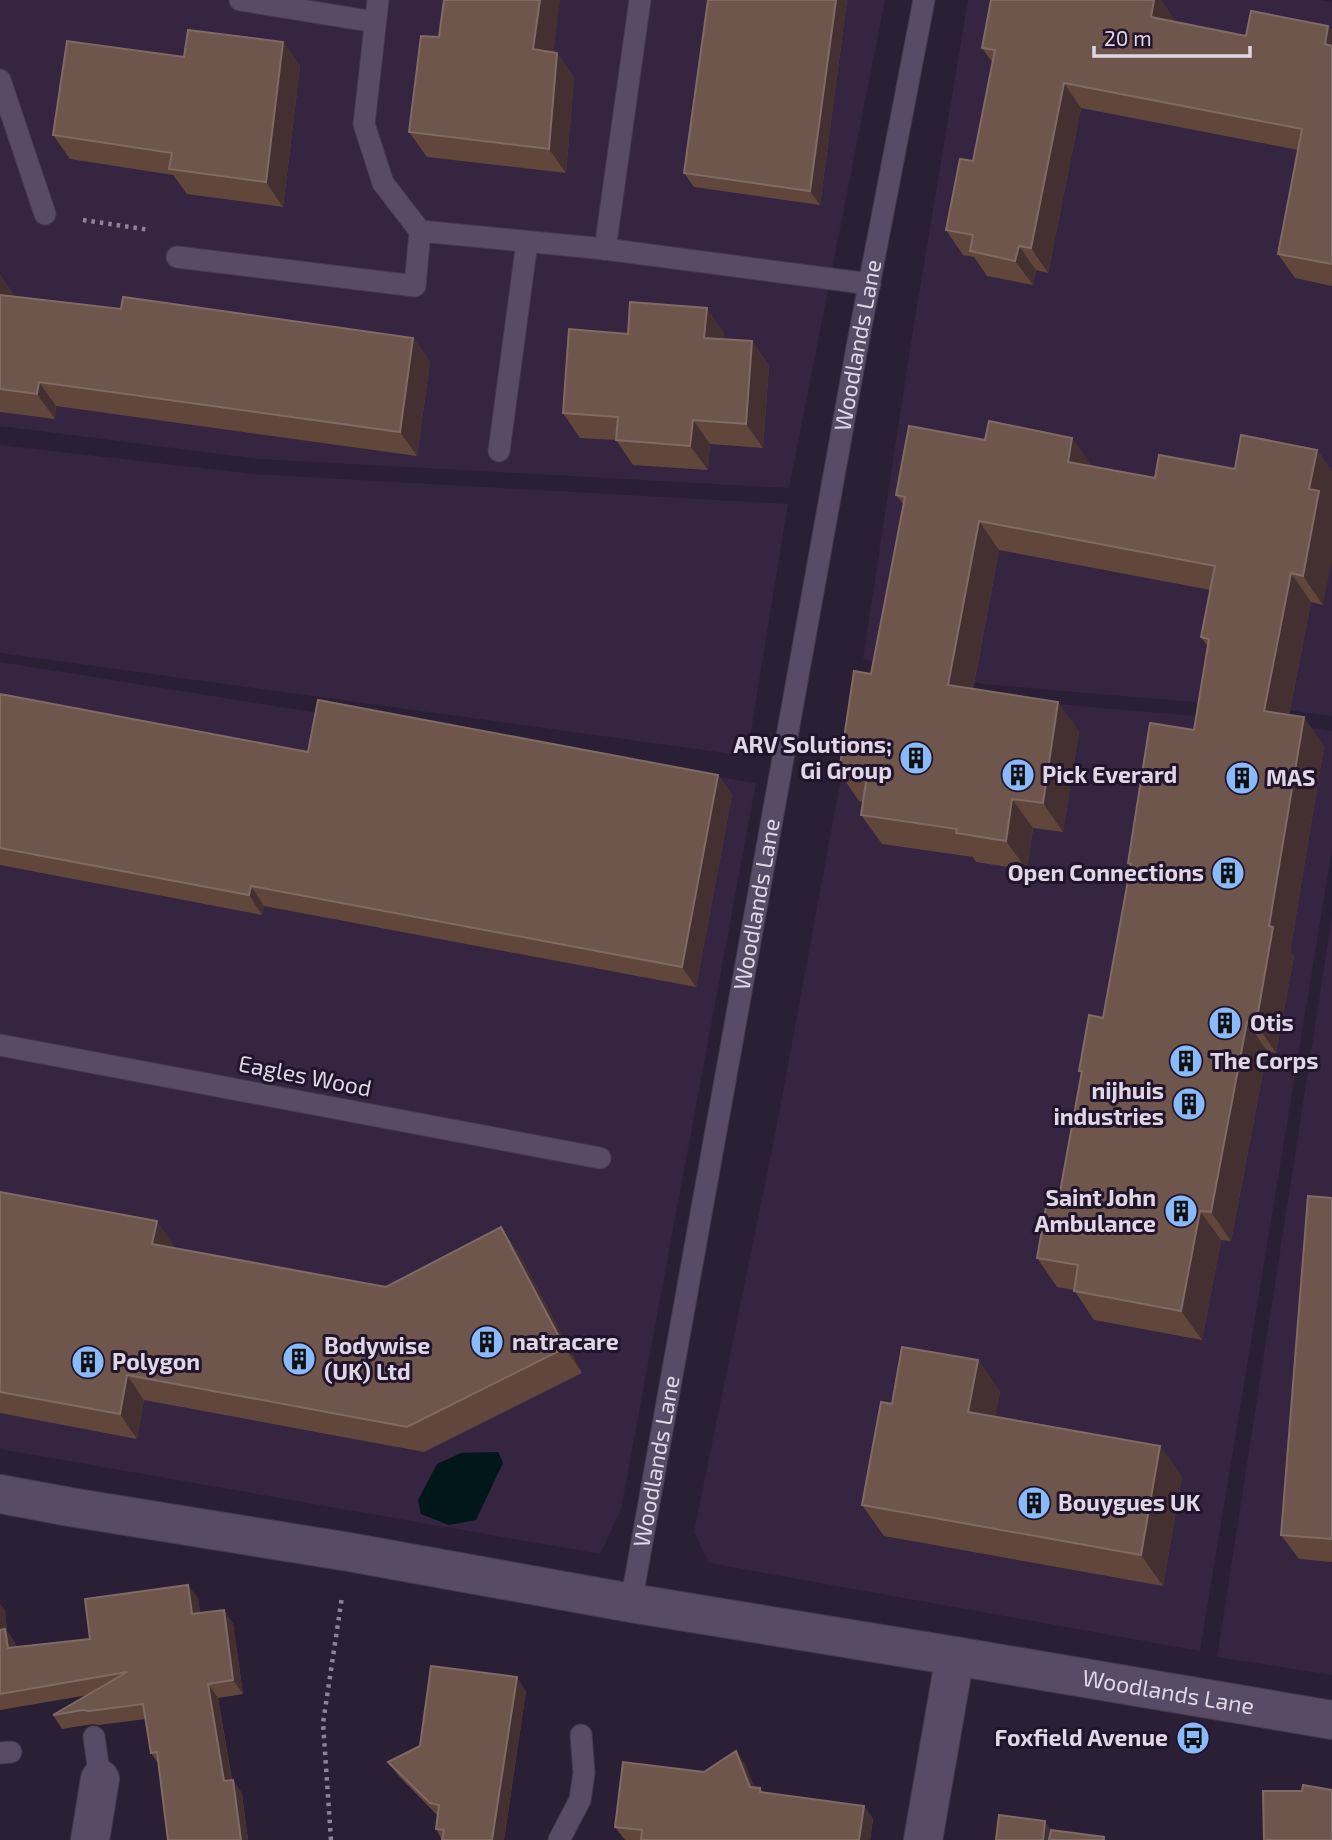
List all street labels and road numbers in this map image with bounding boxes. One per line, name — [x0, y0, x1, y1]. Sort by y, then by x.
street label: Woodlands Lane — [827, 257, 887, 433]
street label: Woodlands Lane — [727, 816, 785, 992]
street label: Eagles Wood — [236, 1048, 374, 1102]
street label: Woodlands Lane — [626, 1373, 685, 1549]
street label: Woodlands Lane — [1080, 1663, 1256, 1720]

